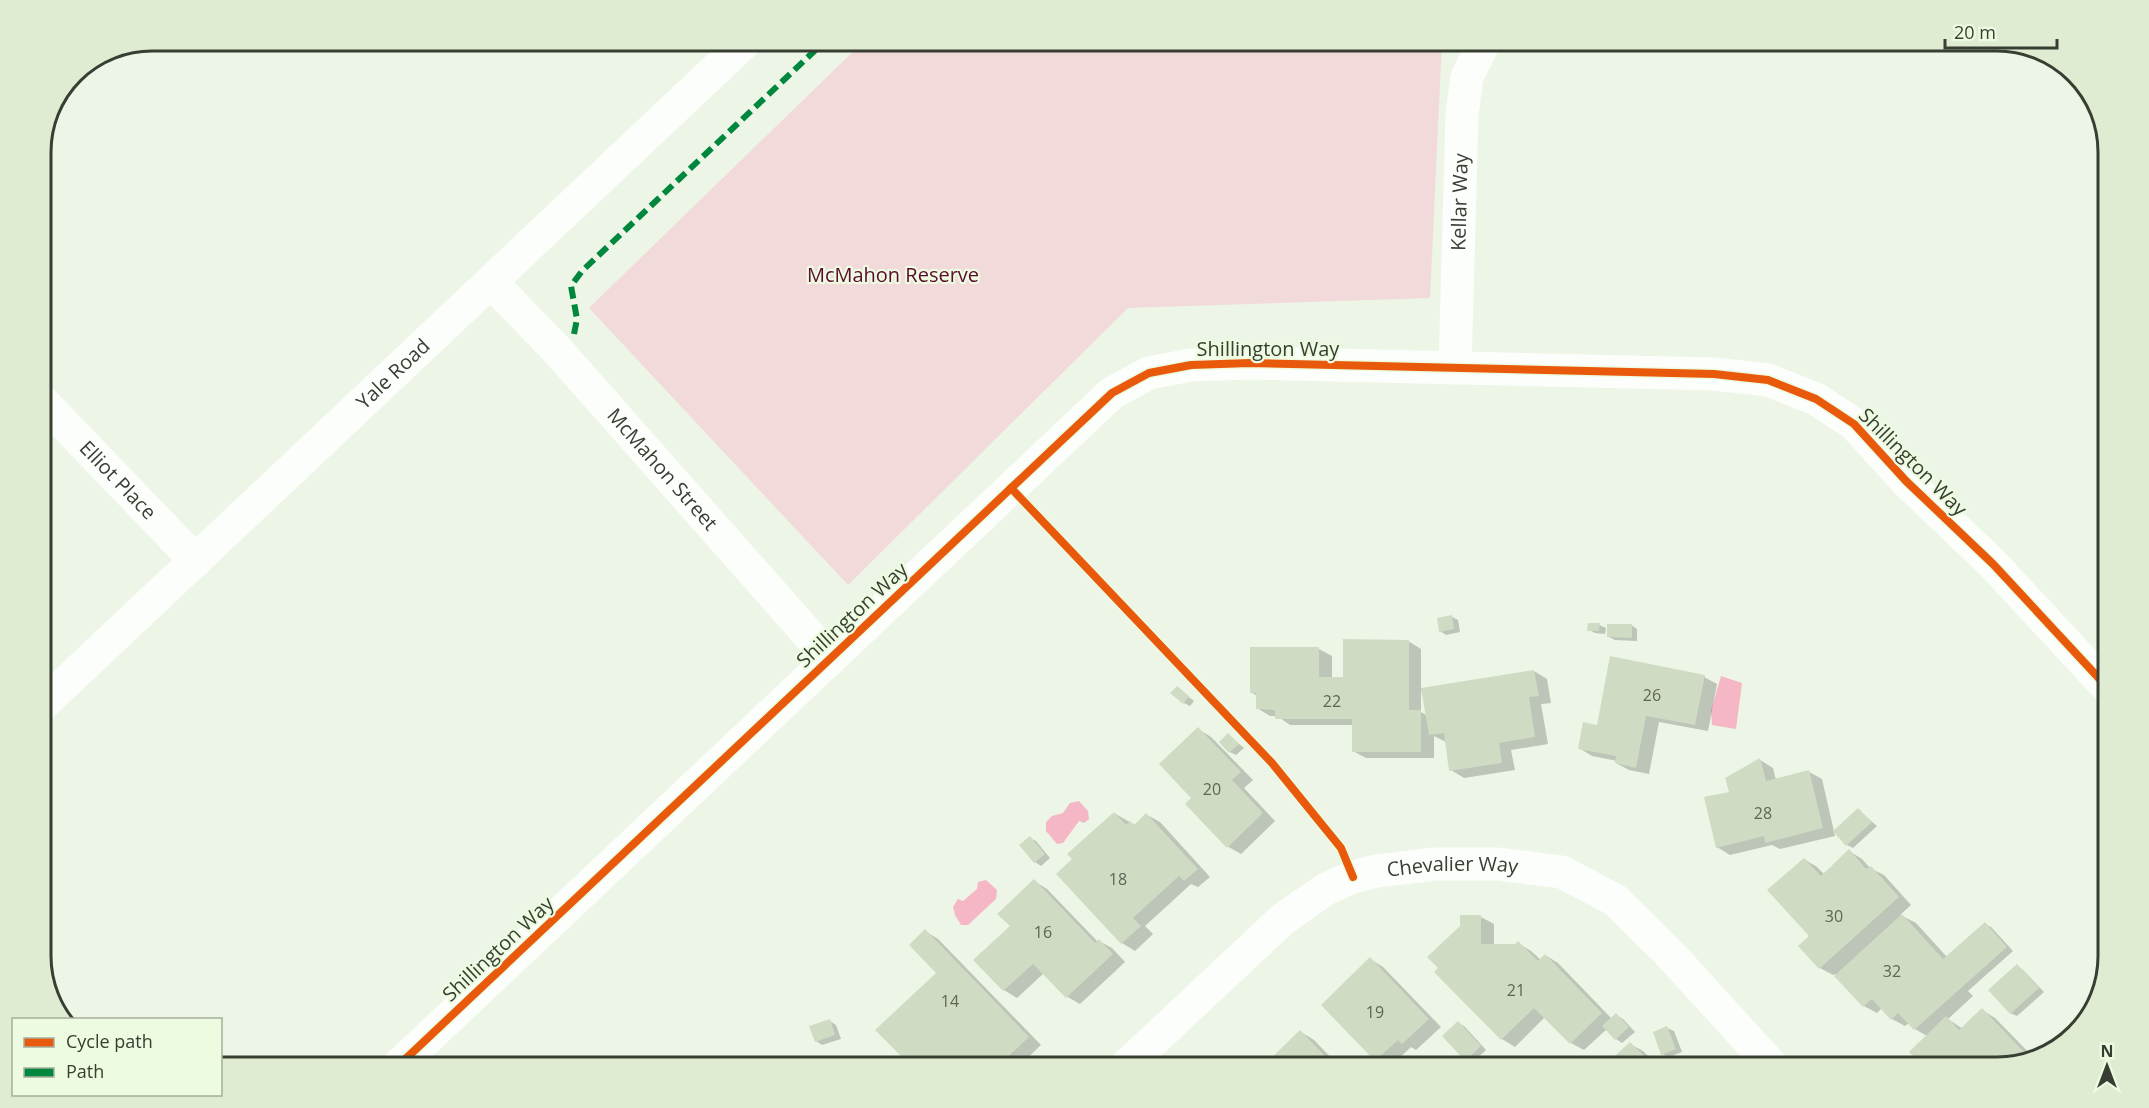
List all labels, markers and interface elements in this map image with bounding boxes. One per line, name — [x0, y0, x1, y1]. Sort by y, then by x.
scale bar — [1945, 12, 2058, 50]
text: 20 m — [1954, 20, 1996, 44]
street label: Kellar Way — [1444, 152, 1474, 251]
park label: McMahon Reserve — [807, 261, 979, 288]
street label: Yale Road — [350, 332, 435, 415]
street label: Shillington Way — [1197, 335, 1340, 362]
street label: McMahon Street — [602, 402, 724, 536]
street label: Shillington Way — [1853, 402, 1974, 522]
street label: Elliot Place — [74, 434, 163, 525]
street label: Shillington Way — [790, 555, 914, 673]
house number: 26 — [1643, 684, 1661, 706]
house number: 22 — [1323, 690, 1341, 712]
house number: 20 — [1203, 778, 1221, 800]
house number: 28 — [1754, 802, 1772, 824]
street label: Chevalier Way — [1385, 850, 1521, 883]
house number: 18 — [1109, 868, 1127, 890]
street label: Shillington Way — [436, 889, 560, 1007]
house number: 30 — [1825, 905, 1843, 927]
house number: 16 — [1034, 921, 1052, 943]
house number: 32 — [1883, 960, 1901, 982]
house number: 21 — [1507, 979, 1525, 1001]
house number: 14 — [941, 990, 959, 1012]
house number: 19 — [1366, 1001, 1384, 1023]
legend — [12, 1018, 222, 1096]
text: Cycle path — [66, 1029, 153, 1053]
north arrow — [2077, 1036, 2137, 1096]
text: N — [2100, 1040, 2114, 1062]
text: Path — [66, 1059, 104, 1083]

